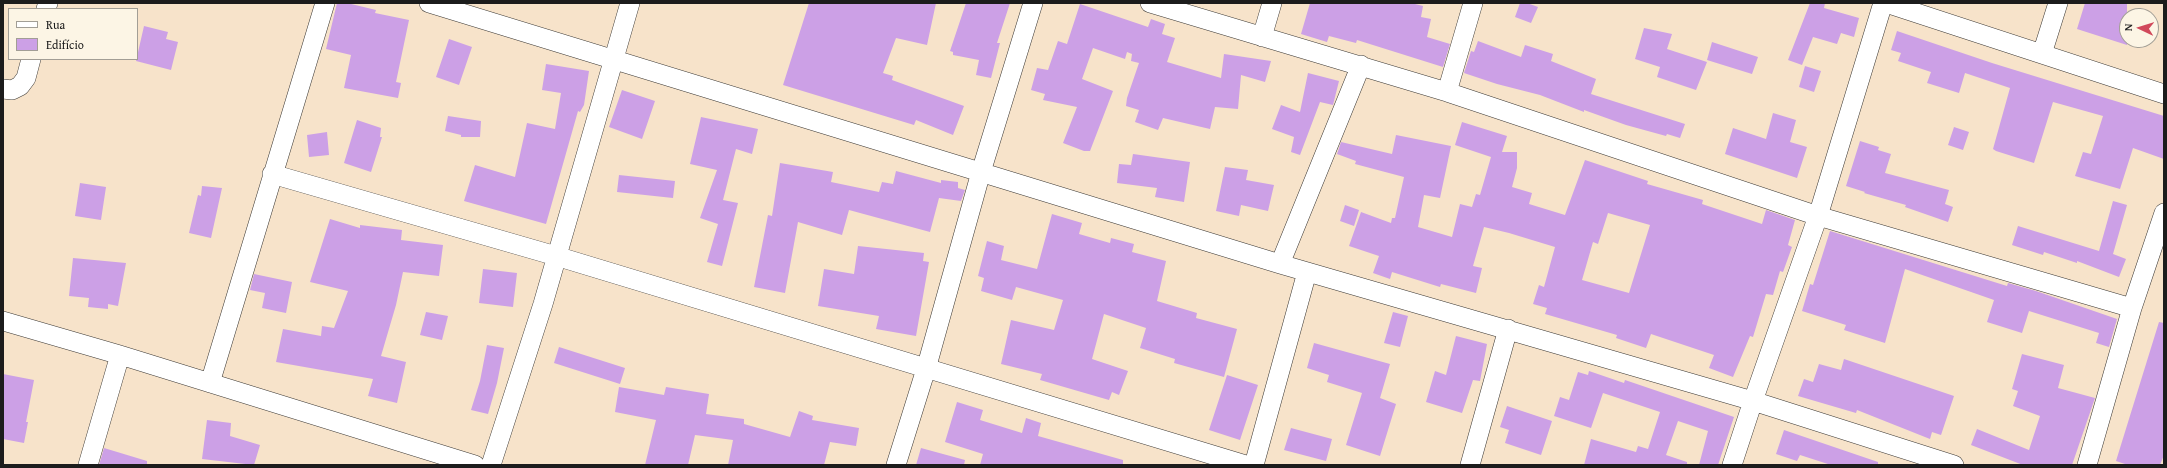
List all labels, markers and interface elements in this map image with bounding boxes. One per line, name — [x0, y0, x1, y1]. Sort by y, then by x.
legend — [8, 8, 138, 60]
north arrow — [2119, 8, 2159, 48]
text: Rua — [46, 16, 65, 33]
text: N — [2120, 23, 2136, 31]
text: Edifício — [46, 36, 84, 53]

